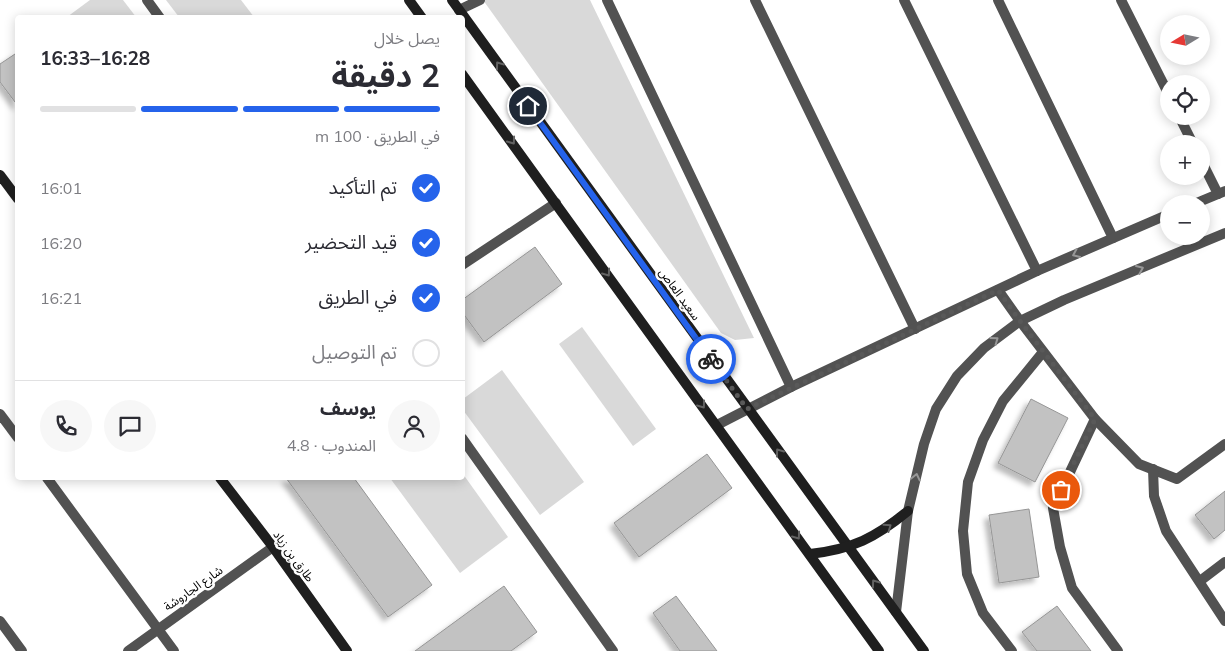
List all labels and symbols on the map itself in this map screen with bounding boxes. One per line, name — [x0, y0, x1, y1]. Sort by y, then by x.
north arrow — [1160, 15, 1210, 65]
one-way arrow — [496, 61, 505, 71]
pin — [507, 85, 549, 127]
one-way arrow — [506, 135, 515, 145]
one-way arrow — [1072, 248, 1081, 259]
one-way arrow — [1135, 264, 1144, 275]
street label: سعيد العاص — [656, 265, 704, 323]
one-way arrow — [601, 267, 610, 277]
courier — [686, 334, 736, 384]
one-way arrow — [989, 337, 998, 346]
one-way arrow — [696, 399, 705, 409]
one-way arrow — [776, 449, 784, 458]
pin — [1040, 469, 1082, 511]
one-way arrow — [910, 473, 921, 482]
one-way arrow — [882, 524, 892, 533]
street label: طارق بن زياد — [270, 527, 318, 585]
one-way arrow — [791, 531, 800, 540]
street label: شارع الجاروشة — [161, 562, 227, 615]
one-way arrow — [872, 579, 881, 589]

